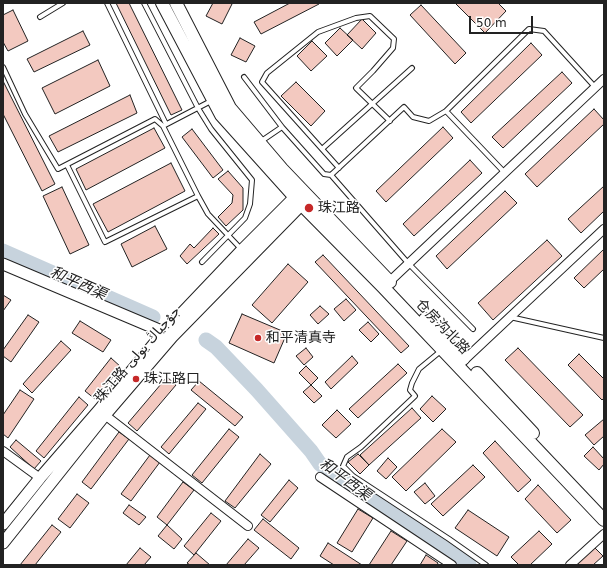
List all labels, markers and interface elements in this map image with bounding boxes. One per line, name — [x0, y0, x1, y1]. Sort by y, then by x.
scale bar — [471, 8, 535, 34]
text: 50 m — [476, 16, 507, 30]
place label: 珠江路 — [318, 200, 360, 216]
marker: 珠江路 — [303, 202, 315, 214]
water label: 和平西渠 — [47, 264, 109, 304]
street label: 仓房沟北路 — [412, 296, 472, 358]
street label: 珠江路 جۇجياڭ يولى — [91, 303, 185, 407]
place label: 和平清真寺 — [266, 330, 336, 346]
marker: 和平清真寺 — [253, 333, 263, 343]
place label: 珠江路口 — [144, 371, 200, 387]
marker: 珠江路口 — [131, 374, 141, 384]
water label: 和平西渠 — [315, 455, 375, 505]

